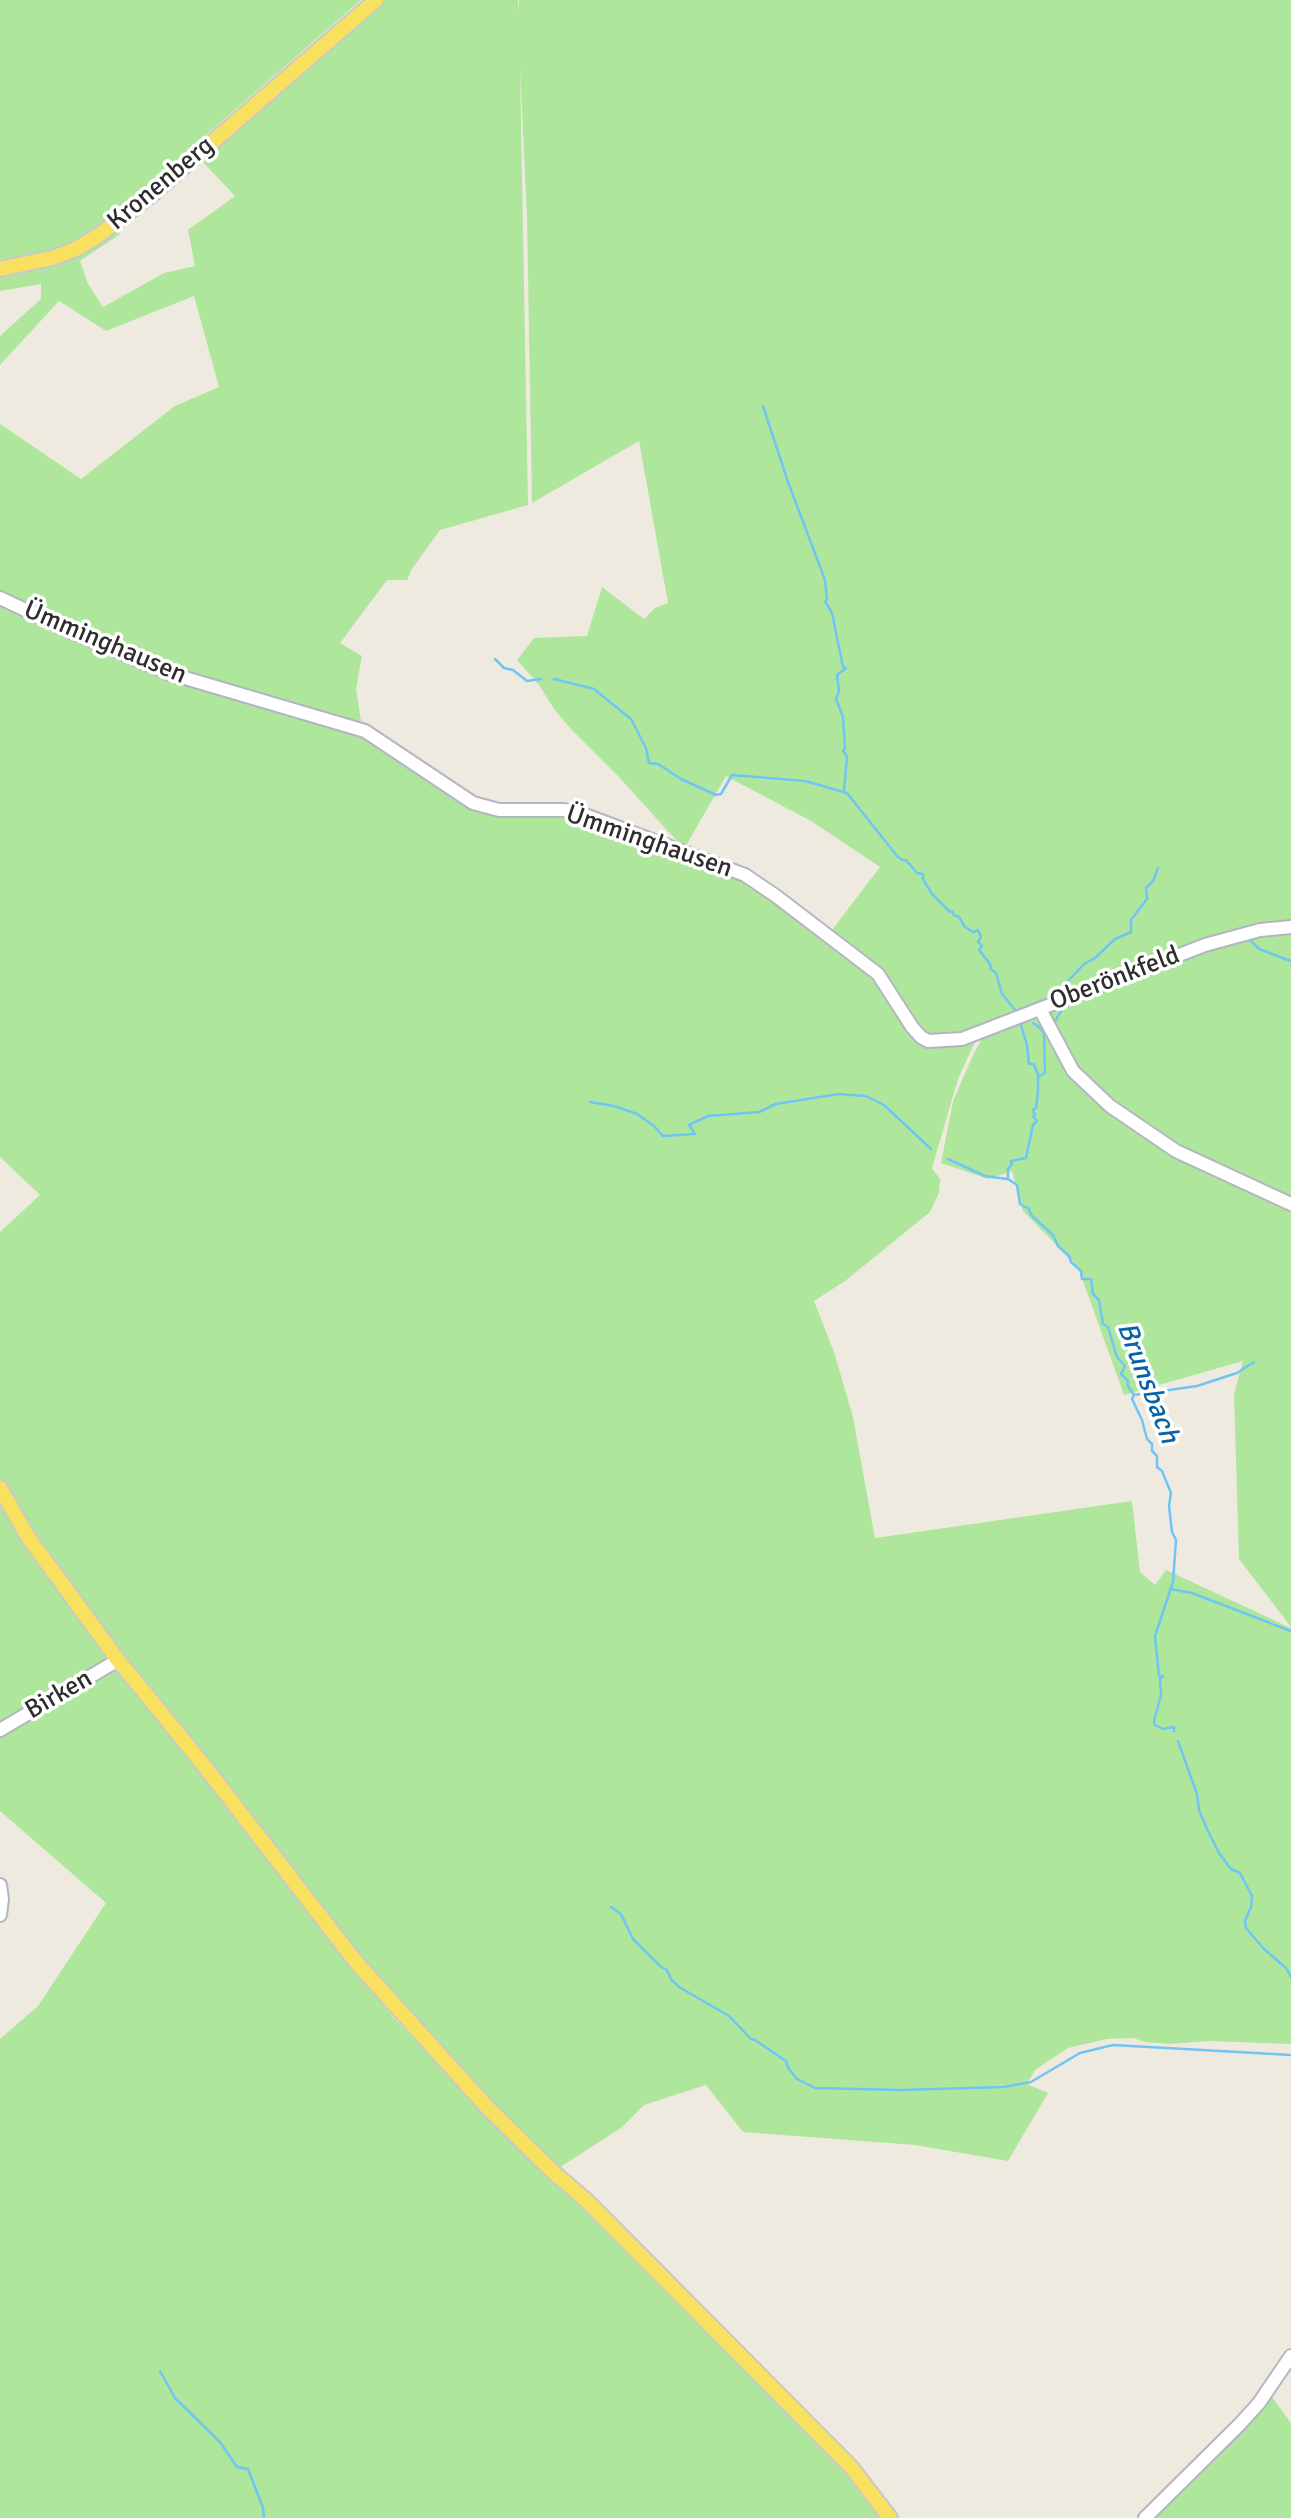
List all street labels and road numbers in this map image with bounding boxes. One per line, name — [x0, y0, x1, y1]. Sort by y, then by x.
street label: Kronenberg — [101, 131, 221, 237]
street label: Ümminghausen — [19, 595, 191, 691]
street label: Ümminghausen — [562, 799, 736, 885]
street label: Oberönkfeld — [1046, 940, 1184, 1018]
street label: Birken — [20, 1663, 98, 1727]

